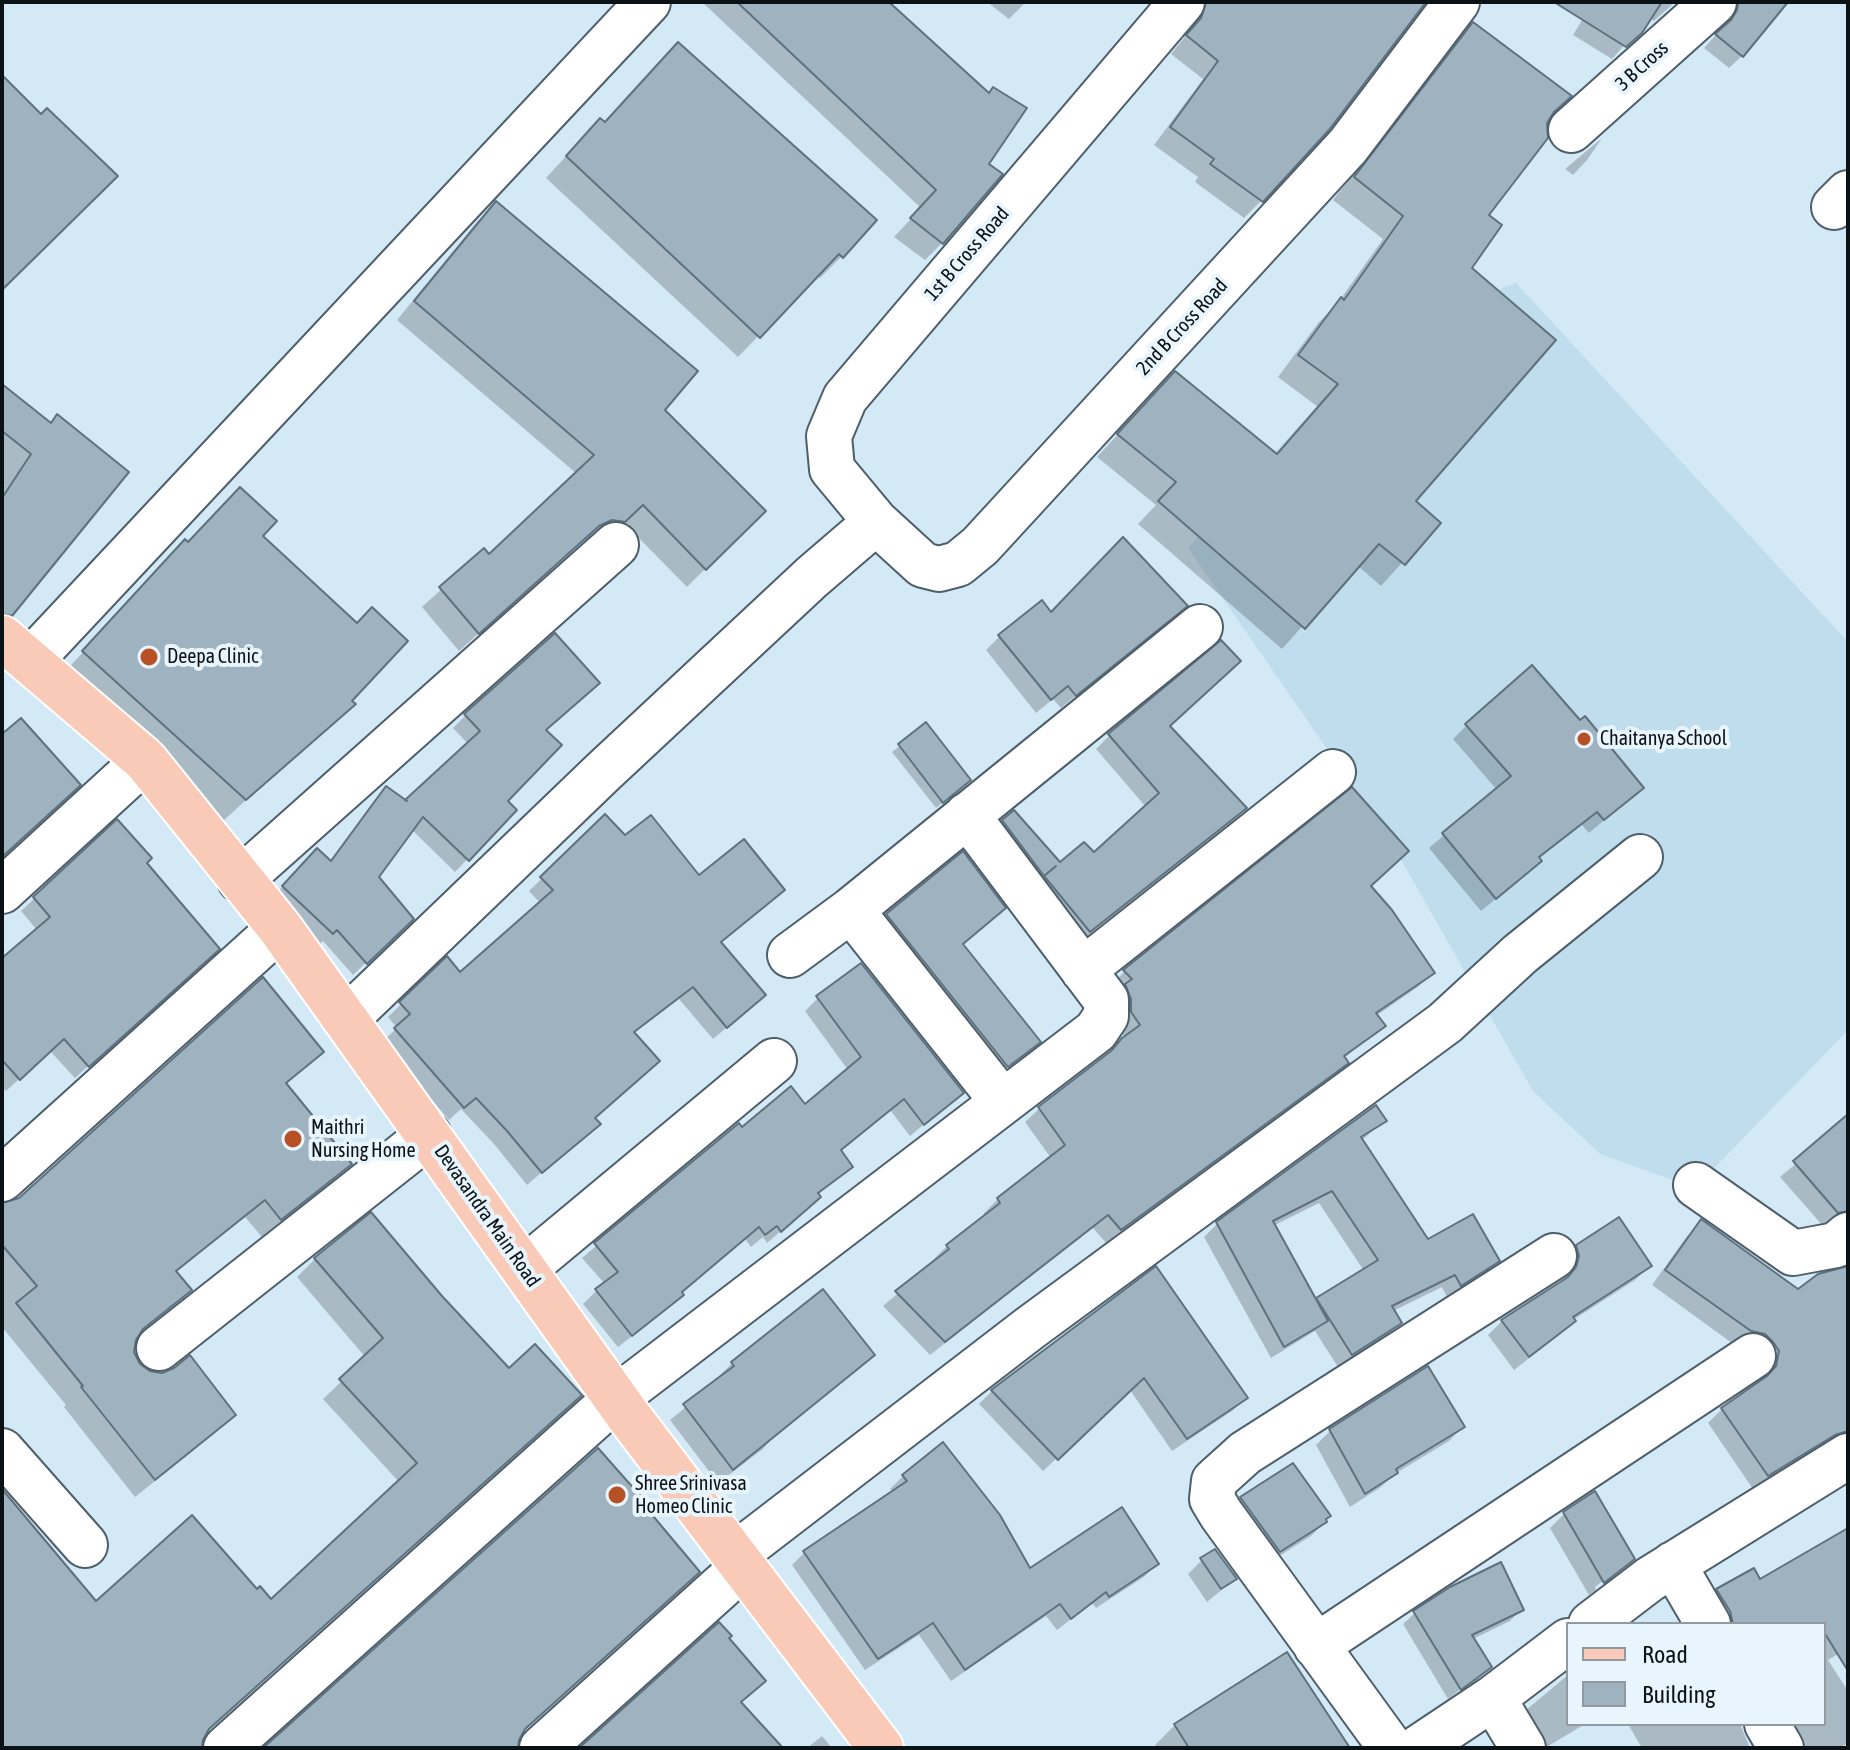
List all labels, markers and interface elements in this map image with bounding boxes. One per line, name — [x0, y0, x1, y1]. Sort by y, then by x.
street label: 3 B Cross — [1611, 36, 1673, 96]
street label: 1st B Cross Road — [920, 202, 1014, 306]
street label: 2nd B Cross Road — [1131, 274, 1233, 380]
place label: Deepa Clinic — [167, 645, 258, 669]
marker: Deepa Clinic — [138, 646, 160, 668]
place label: Chaitanya School — [1600, 727, 1727, 751]
marker: Chaitanya School — [1575, 730, 1593, 748]
place label: Maithri Nursing Home — [311, 1116, 416, 1163]
marker: Maithri Nursing Home — [282, 1128, 304, 1150]
street label: Devasandra Main Road — [429, 1140, 545, 1292]
place label: Shree Srinivasa Homeo Clinic — [635, 1472, 747, 1519]
marker: Shree Srinivasa Homeo Clinic — [606, 1484, 628, 1506]
legend — [1566, 1622, 1826, 1726]
text: Road — [1642, 1641, 1688, 1668]
text: Building — [1642, 1681, 1715, 1708]

